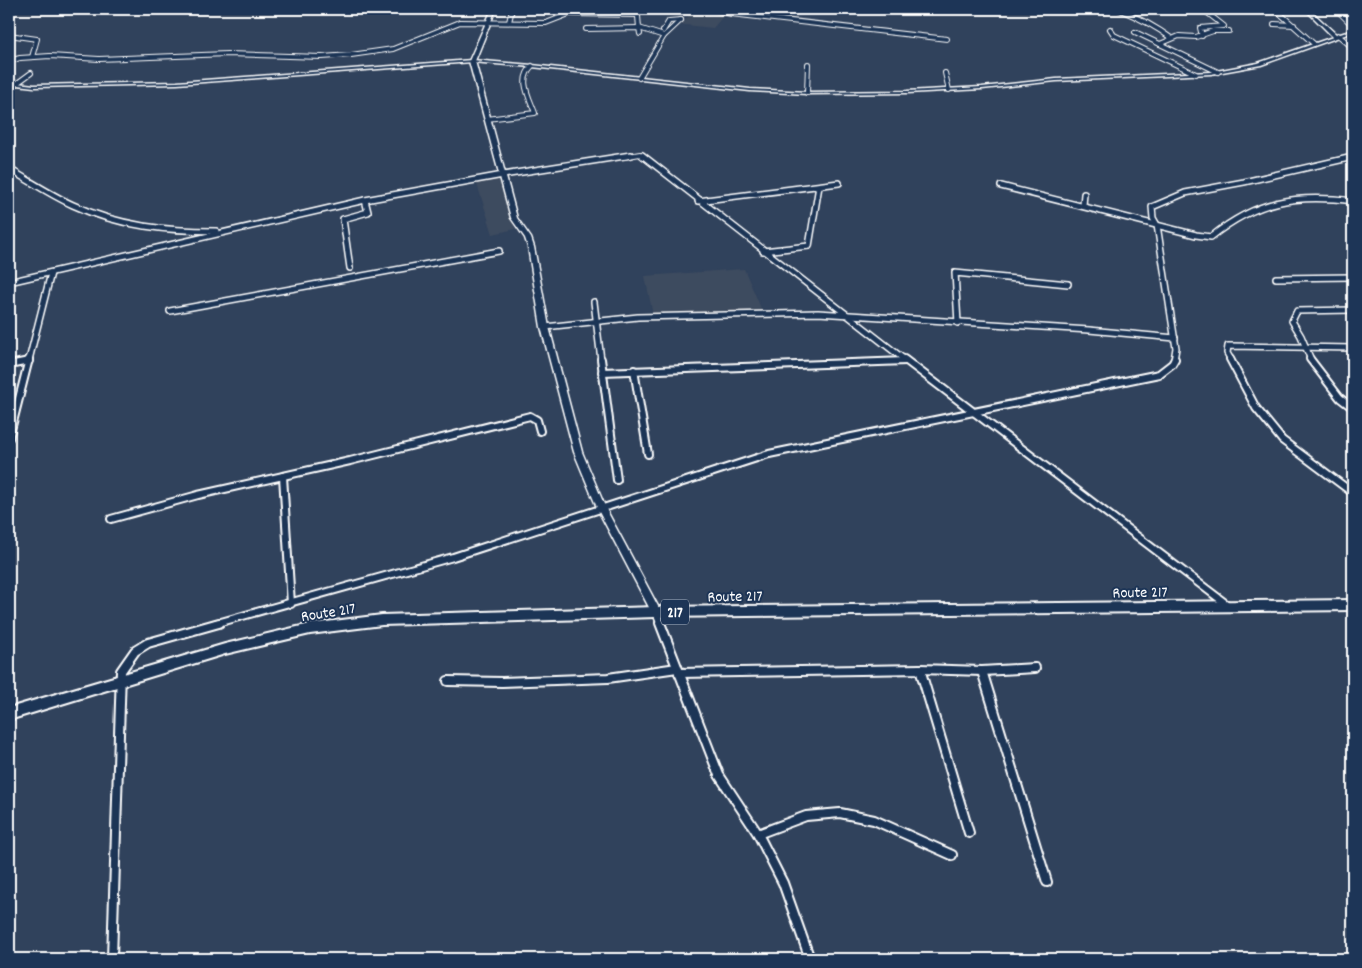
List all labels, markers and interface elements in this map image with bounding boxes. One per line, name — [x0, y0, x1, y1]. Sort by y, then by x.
street label: Route 217 — [1112, 582, 1168, 605]
street label: Route 217 — [707, 586, 763, 609]
street label: Route 217 — [299, 598, 357, 629]
road number: 217 — [661, 600, 689, 624]

